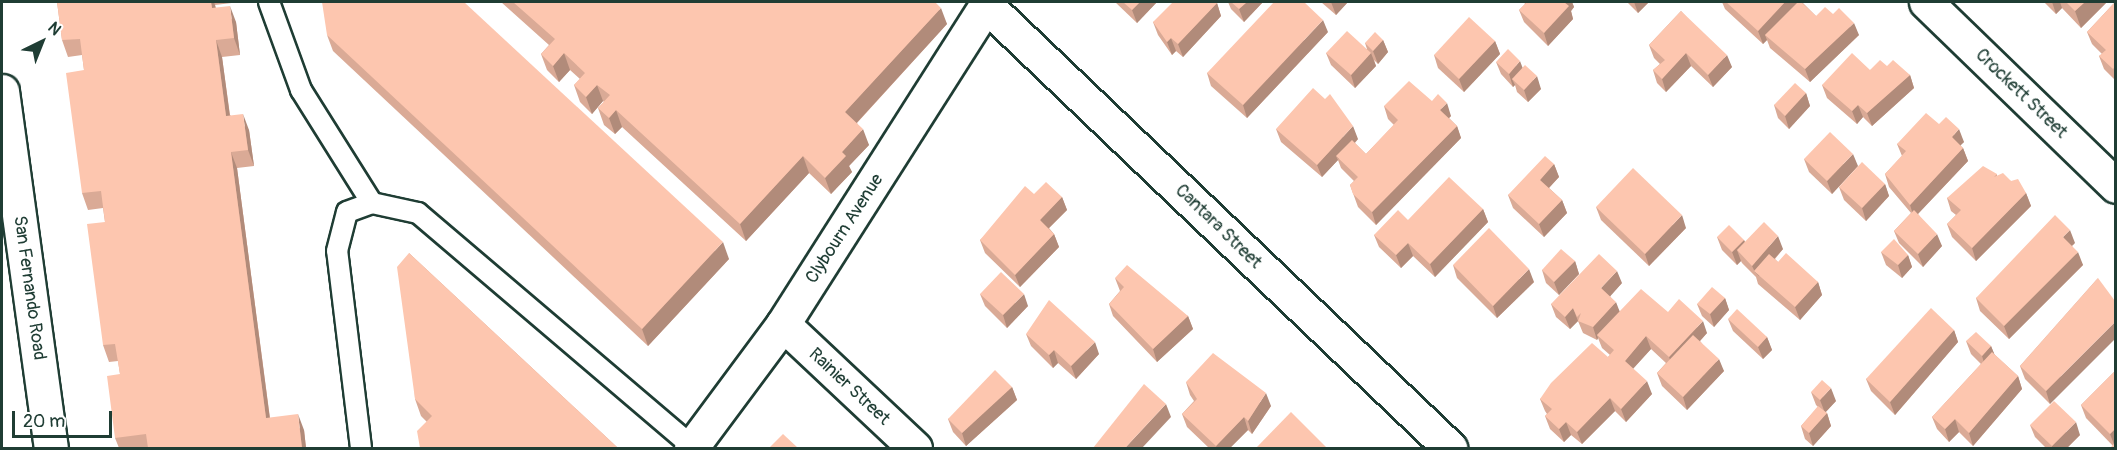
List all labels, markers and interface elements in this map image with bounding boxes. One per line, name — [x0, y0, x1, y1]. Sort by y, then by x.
north arrow — [12, 12, 72, 72]
text: N — [43, 18, 65, 40]
street label: Crockett Street — [1970, 45, 2072, 143]
street label: Clybourn Avenue — [801, 170, 889, 288]
street label: Cantara Street — [1170, 180, 1266, 274]
street label: San Fernando Road — [8, 214, 50, 362]
street label: Rainier Street — [804, 344, 894, 430]
scale bar — [15, 399, 116, 437]
text: 20 m — [23, 410, 65, 433]

